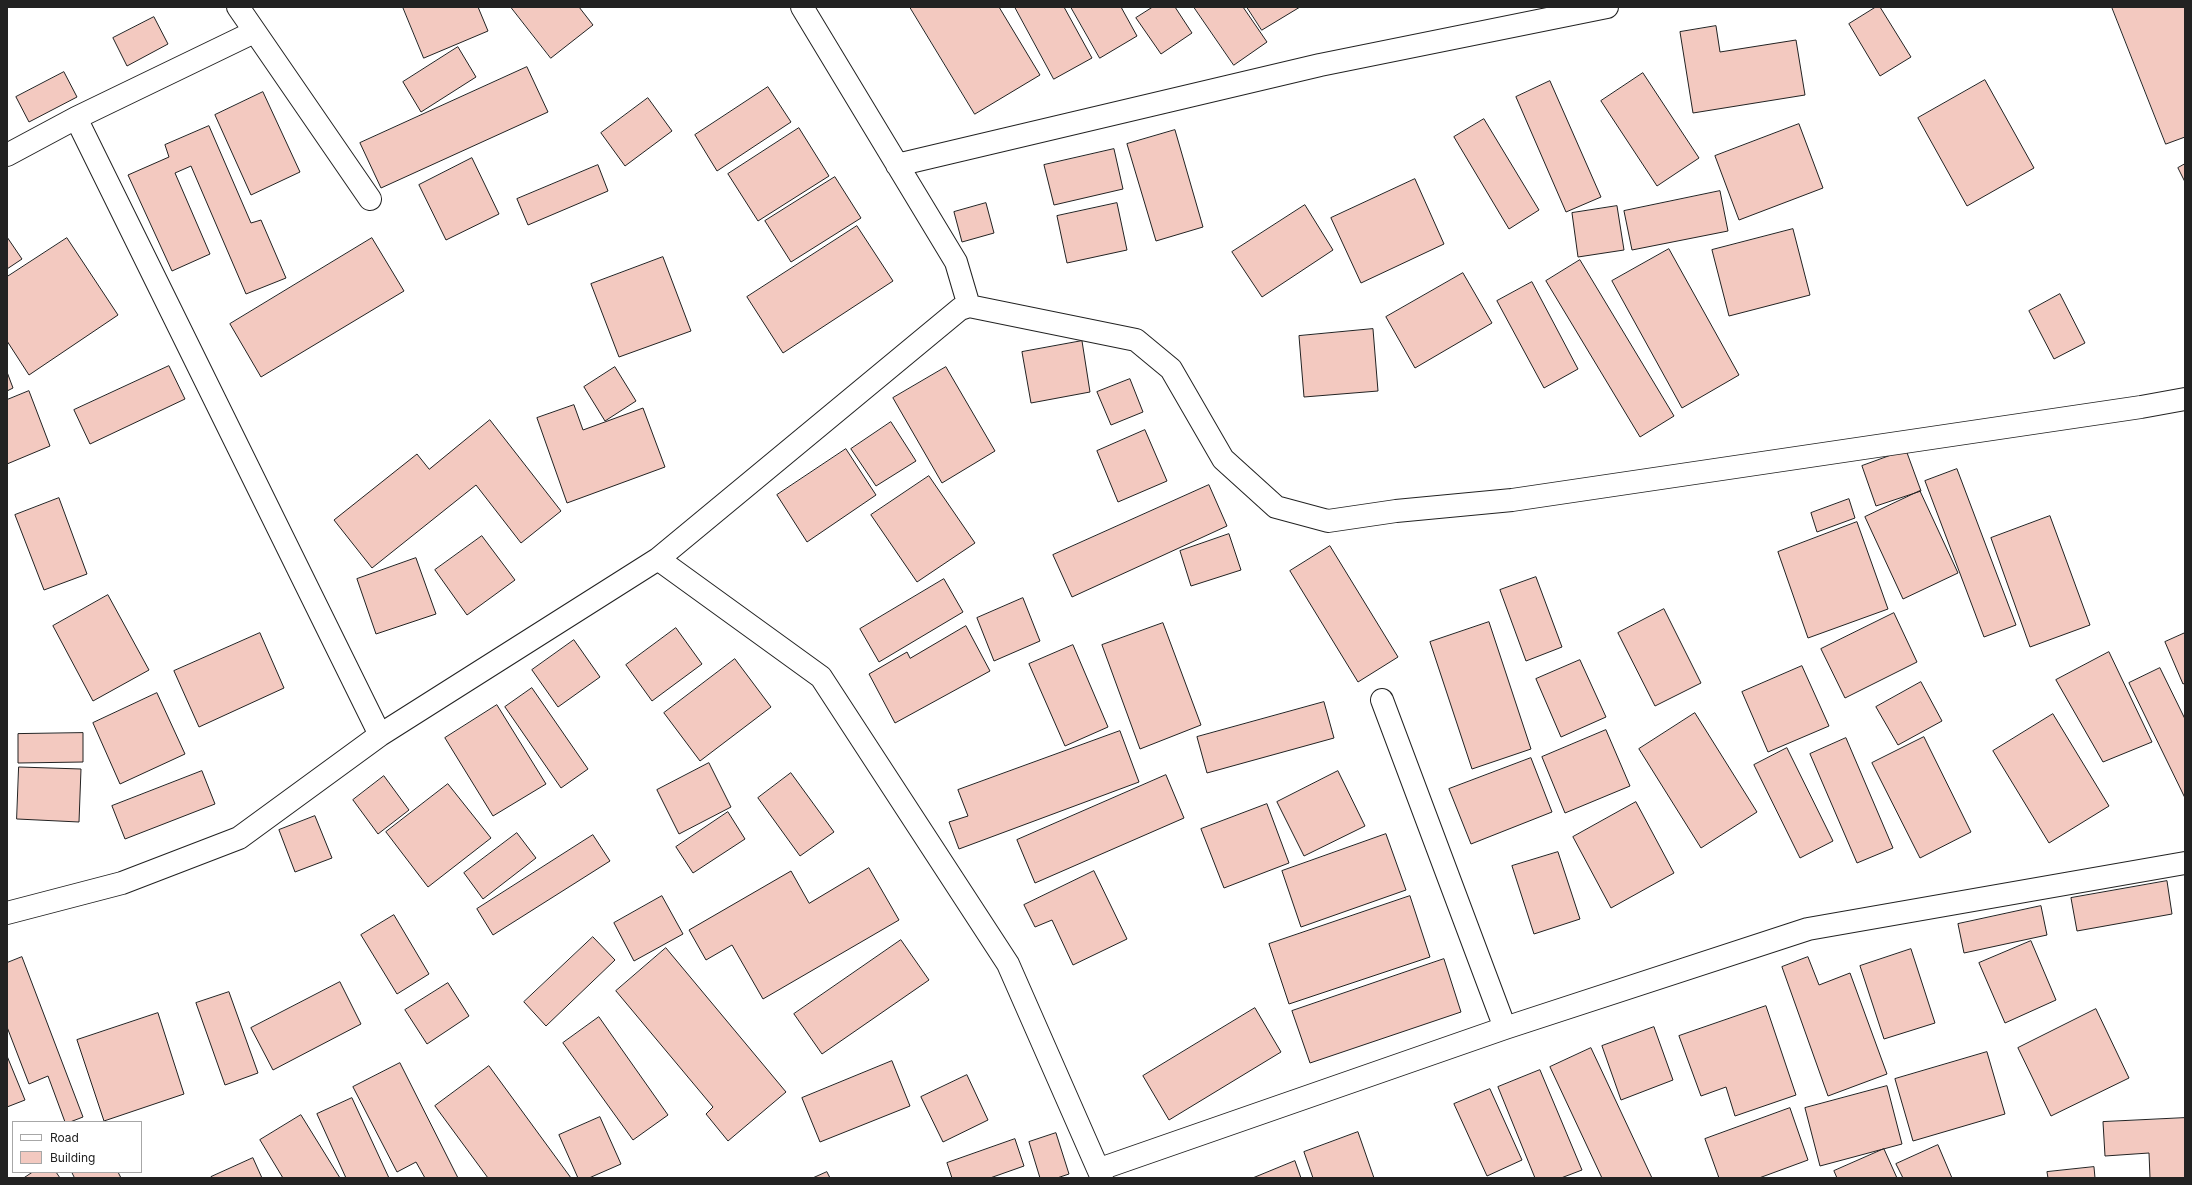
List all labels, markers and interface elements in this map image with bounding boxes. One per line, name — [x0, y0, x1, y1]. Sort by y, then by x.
legend — [12, 1121, 142, 1173]
text: Road — [50, 1130, 79, 1145]
text: Building — [50, 1150, 95, 1165]

